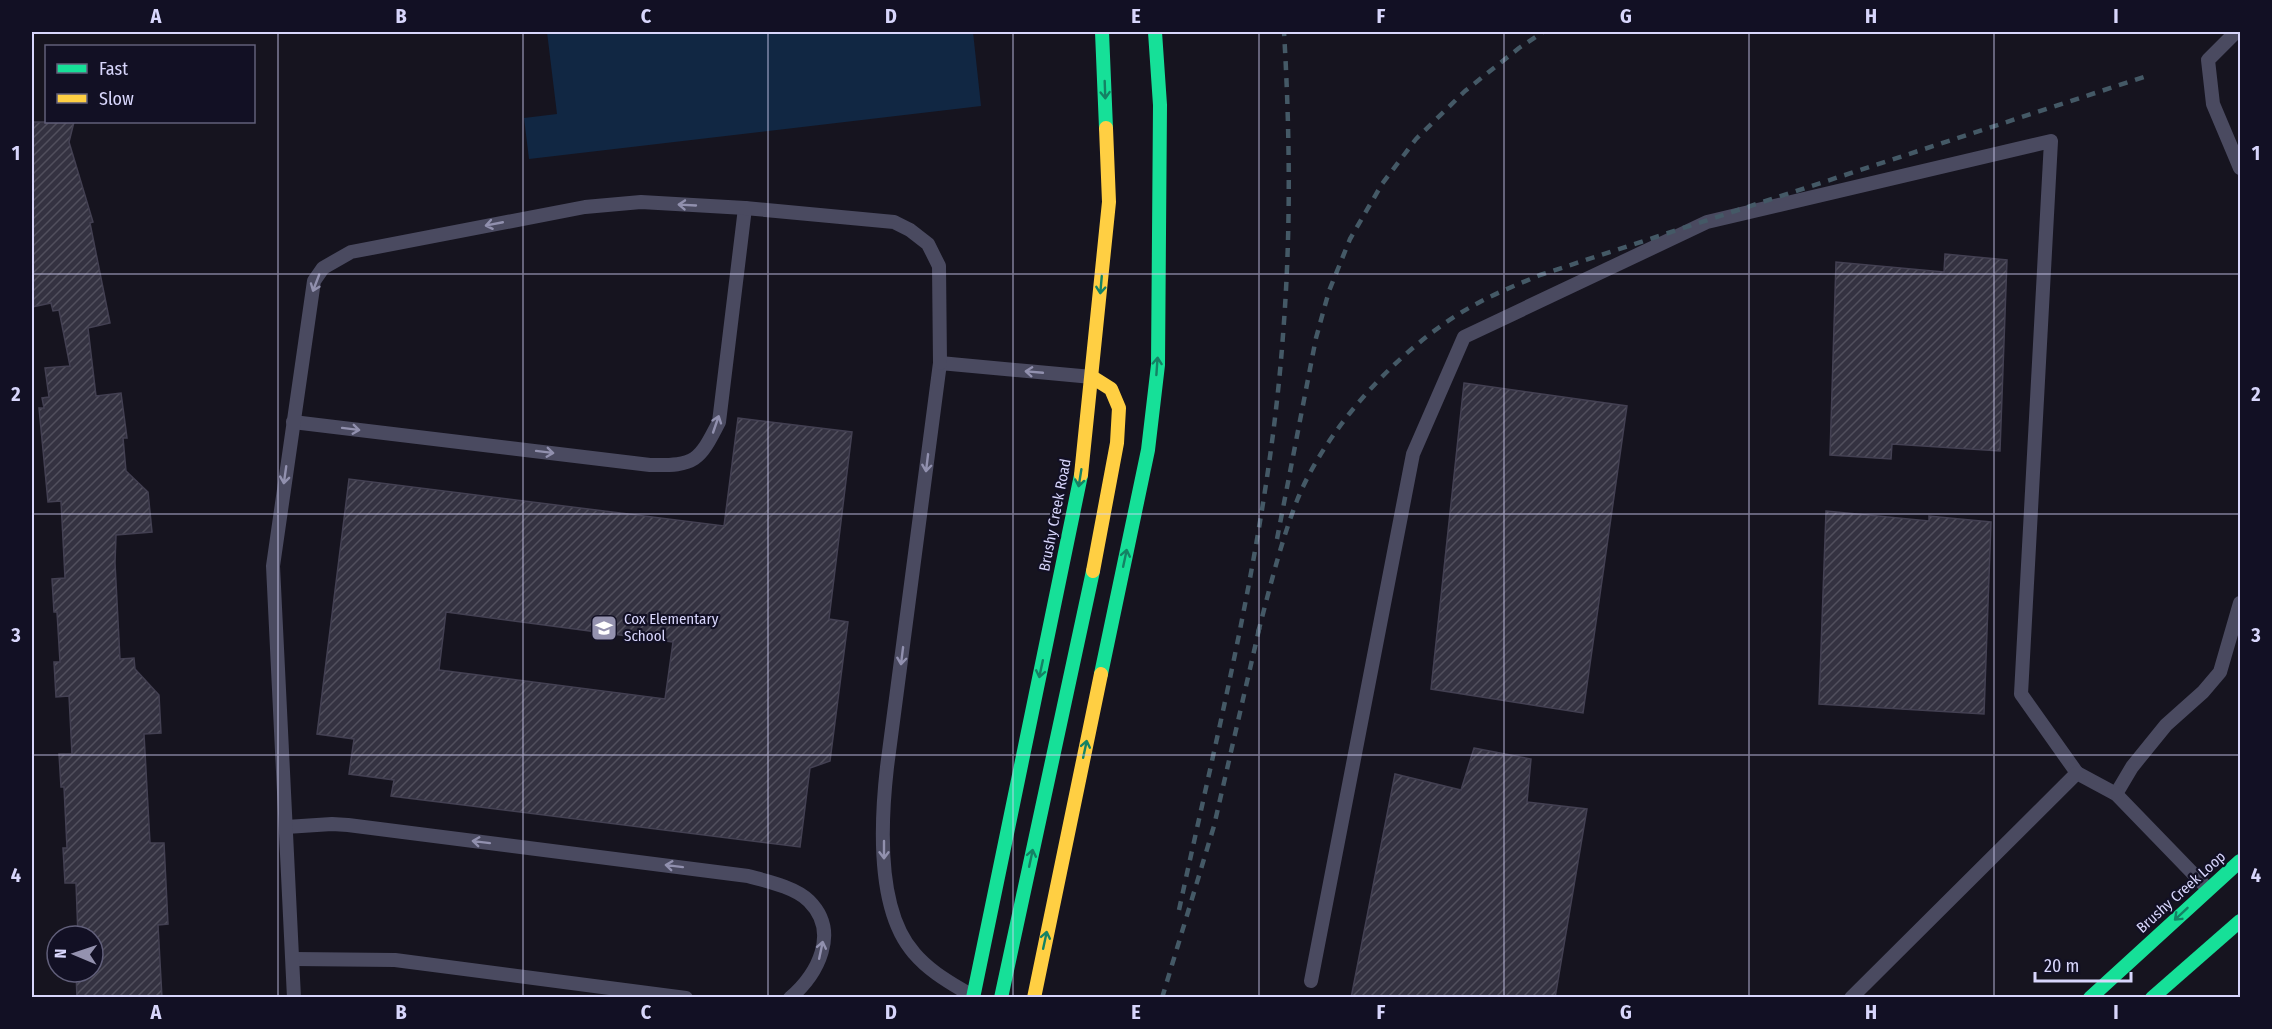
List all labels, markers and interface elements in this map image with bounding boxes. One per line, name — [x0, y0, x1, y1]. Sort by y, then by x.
text: A — [150, 4, 163, 28]
text: B — [395, 4, 407, 28]
text: C — [641, 4, 652, 28]
text: D — [885, 4, 897, 28]
text: E — [1131, 4, 1141, 28]
text: F — [1377, 4, 1386, 28]
text: G — [1620, 4, 1632, 28]
text: H — [1865, 4, 1877, 28]
text: I — [2113, 4, 2119, 28]
legend — [45, 45, 255, 123]
text: Fast — [99, 58, 128, 80]
one-way arrow — [1099, 79, 1110, 99]
text: Slow — [99, 88, 134, 110]
text: 1 — [12, 141, 20, 165]
text: 1 — [2252, 141, 2260, 165]
one-way arrow — [677, 199, 697, 210]
one-way arrow — [484, 219, 504, 230]
one-way arrow — [309, 274, 320, 292]
one-way arrow — [1095, 274, 1106, 294]
one-way arrow — [1152, 357, 1163, 377]
one-way arrow — [1025, 366, 1045, 377]
text: 2 — [10, 382, 21, 406]
text: 2 — [2250, 382, 2261, 406]
one-way arrow — [712, 415, 723, 433]
one-way arrow — [341, 423, 360, 434]
one-way arrow — [534, 447, 554, 458]
one-way arrow — [921, 453, 932, 472]
street label: Brushy Creek Road — [1035, 457, 1075, 573]
one-way arrow — [280, 465, 291, 485]
one-way arrow — [1075, 468, 1086, 488]
one-way arrow — [1120, 549, 1132, 568]
place label: Cox Elementary School — [624, 610, 719, 645]
school or university icon: Cox Elementary School — [589, 613, 619, 643]
text: 3 — [10, 623, 21, 647]
text: 3 — [2250, 623, 2261, 647]
one-way arrow — [896, 646, 907, 666]
one-way arrow — [1034, 660, 1046, 679]
one-way arrow — [1080, 740, 1091, 760]
one-way arrow — [471, 836, 491, 847]
one-way arrow — [878, 840, 890, 860]
street label: Brushy Creek Loop — [2133, 847, 2229, 937]
one-way arrow — [1026, 849, 1038, 868]
one-way arrow — [665, 861, 685, 872]
text: 4 — [11, 863, 21, 887]
text: 4 — [2251, 863, 2261, 887]
one-way arrow — [2174, 907, 2189, 921]
north arrow — [45, 924, 105, 984]
one-way arrow — [1040, 931, 1051, 950]
one-way arrow — [816, 941, 827, 960]
scale bar — [2035, 945, 2131, 983]
text: N — [51, 948, 70, 959]
text: 20 m — [2044, 955, 2079, 977]
text: A — [150, 1000, 163, 1024]
text: B — [395, 1000, 407, 1024]
text: C — [641, 1000, 652, 1024]
text: D — [885, 1000, 897, 1024]
text: E — [1131, 1000, 1141, 1024]
text: F — [1377, 1000, 1386, 1024]
text: G — [1620, 1000, 1632, 1024]
text: H — [1865, 1000, 1877, 1024]
text: I — [2113, 1000, 2119, 1024]

